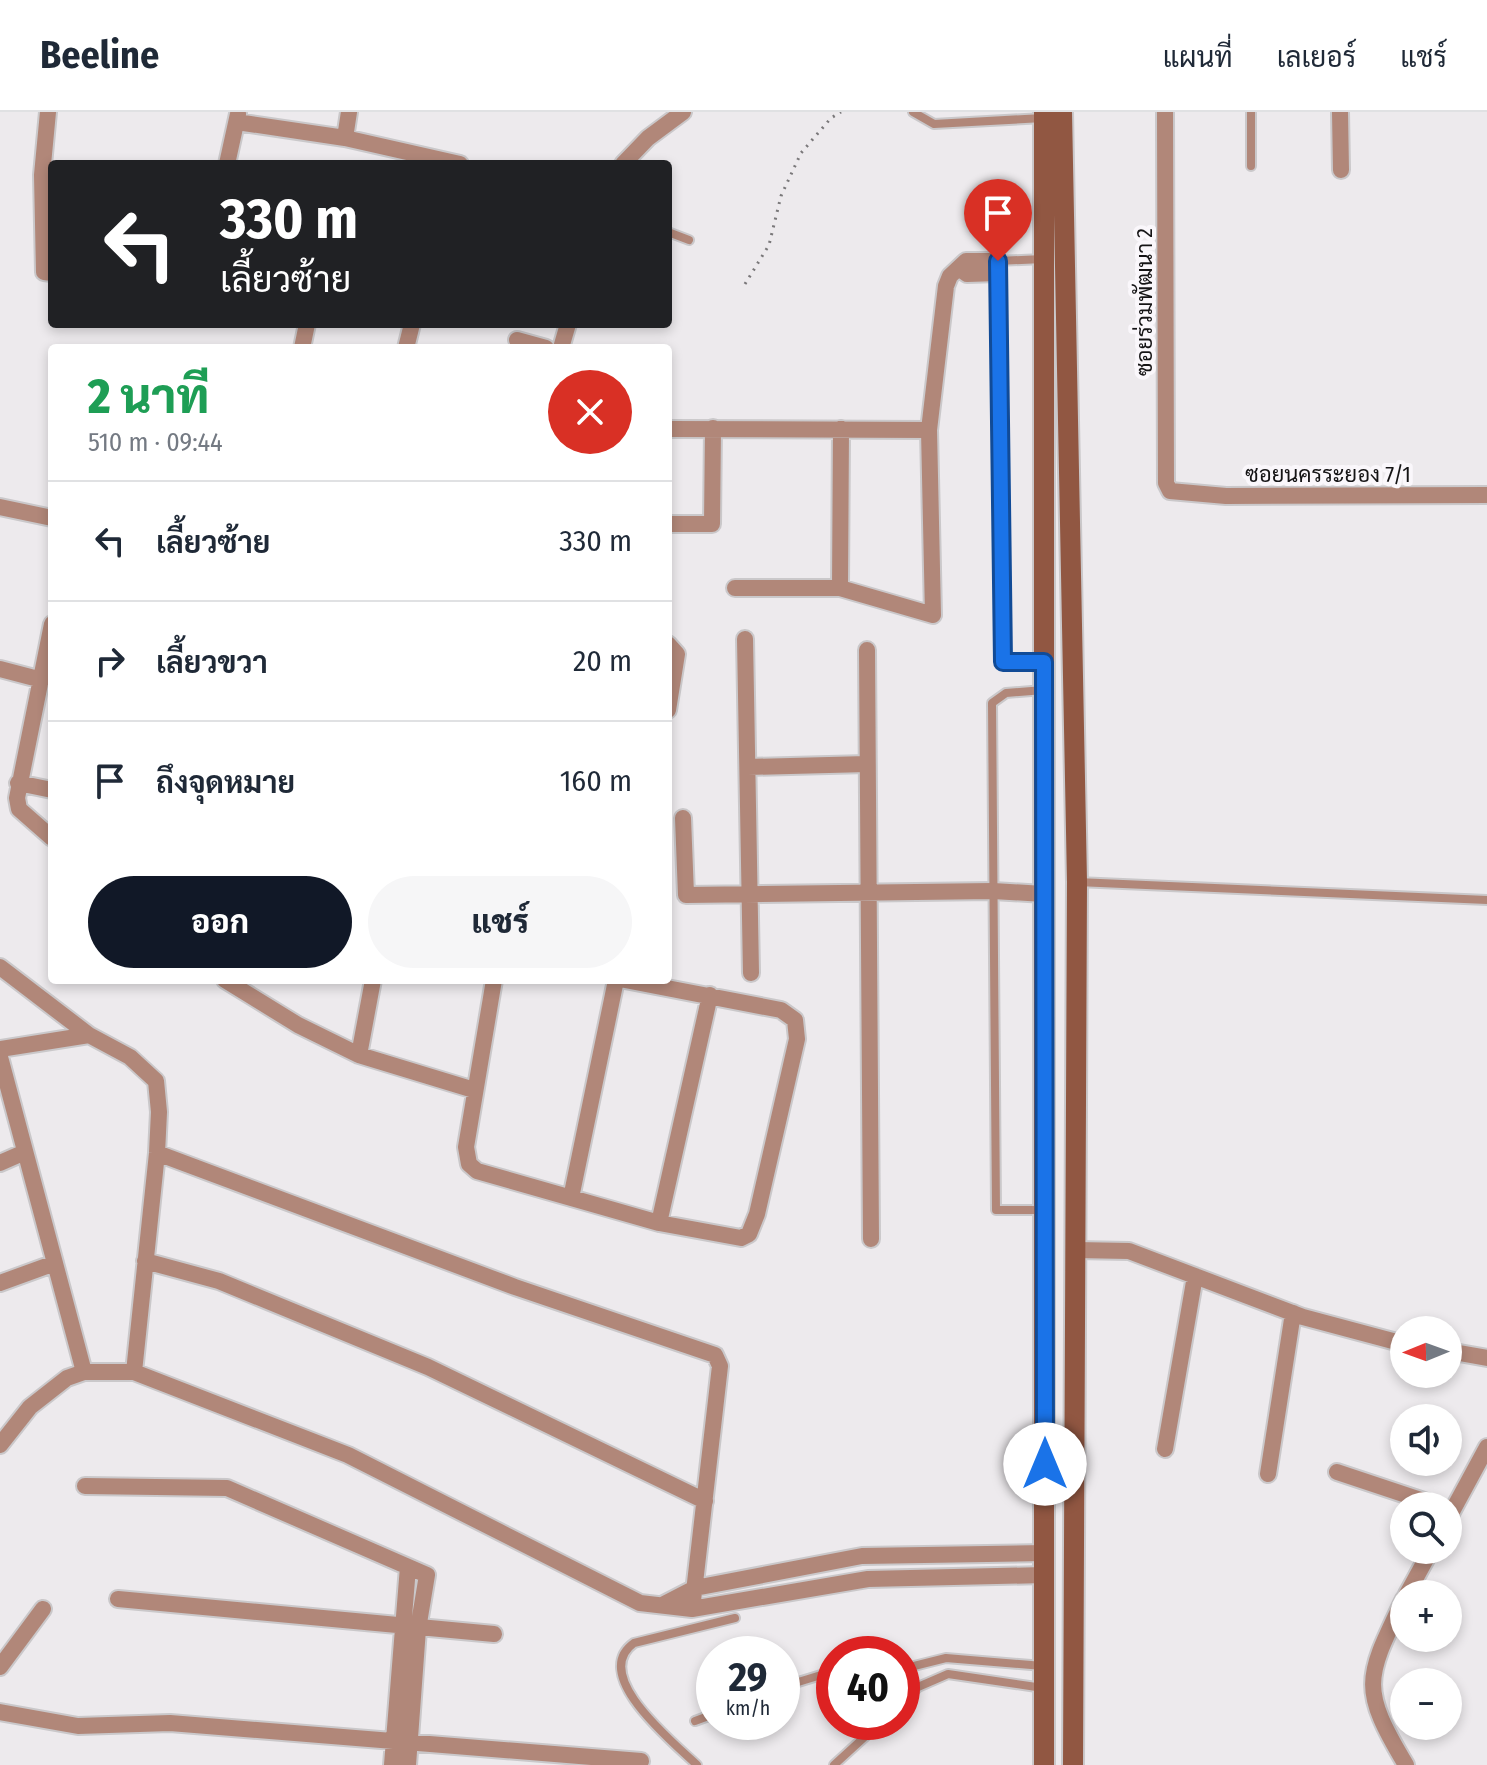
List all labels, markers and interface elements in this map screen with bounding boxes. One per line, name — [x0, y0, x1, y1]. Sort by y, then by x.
text: Beeline — [40, 32, 159, 78]
text: แผนที่ — [1163, 41, 1233, 74]
text: เลเยอร์ — [1277, 41, 1356, 74]
text: แชร์ — [1400, 41, 1447, 74]
pin — [964, 179, 1032, 261]
text: 330 m — [220, 186, 358, 253]
icon: arrive — [976, 191, 1020, 235]
icon: left — [88, 192, 192, 296]
street label: ซอยร่วมพัฒนา 2 — [1131, 228, 1158, 376]
text: เลี้ยวซ้าย — [220, 258, 351, 302]
text: 2 นาที — [88, 368, 209, 426]
button: close — [548, 370, 632, 454]
text: 510 m · 09:44 — [88, 427, 223, 458]
street label: ซอยนครระยอง 7/1 — [1245, 461, 1411, 488]
icon: left — [88, 519, 132, 563]
text: 330 m — [559, 523, 632, 559]
text: เลี้ยวซ้าย — [156, 525, 270, 561]
icon: right — [88, 639, 132, 683]
text: 20 m — [573, 643, 632, 679]
text: เลี้ยวขวา — [156, 645, 268, 681]
icon: arrive — [88, 759, 132, 803]
text: 160 m — [560, 763, 632, 799]
text: ถึงจุดหมาย — [156, 765, 295, 801]
button: ออก — [88, 876, 352, 968]
button: แชร์ — [368, 876, 632, 968]
north arrow — [1390, 1316, 1462, 1388]
map controls — [1390, 1316, 1462, 1740]
button: sound — [1390, 1404, 1462, 1476]
position arrow — [1003, 1422, 1087, 1506]
button: search — [1390, 1492, 1462, 1564]
button: + — [1390, 1580, 1462, 1652]
speed limit sign: 40 — [816, 1636, 920, 1740]
text: 29 — [728, 1654, 767, 1702]
button: − — [1390, 1668, 1462, 1740]
text: km/h — [726, 1696, 770, 1720]

